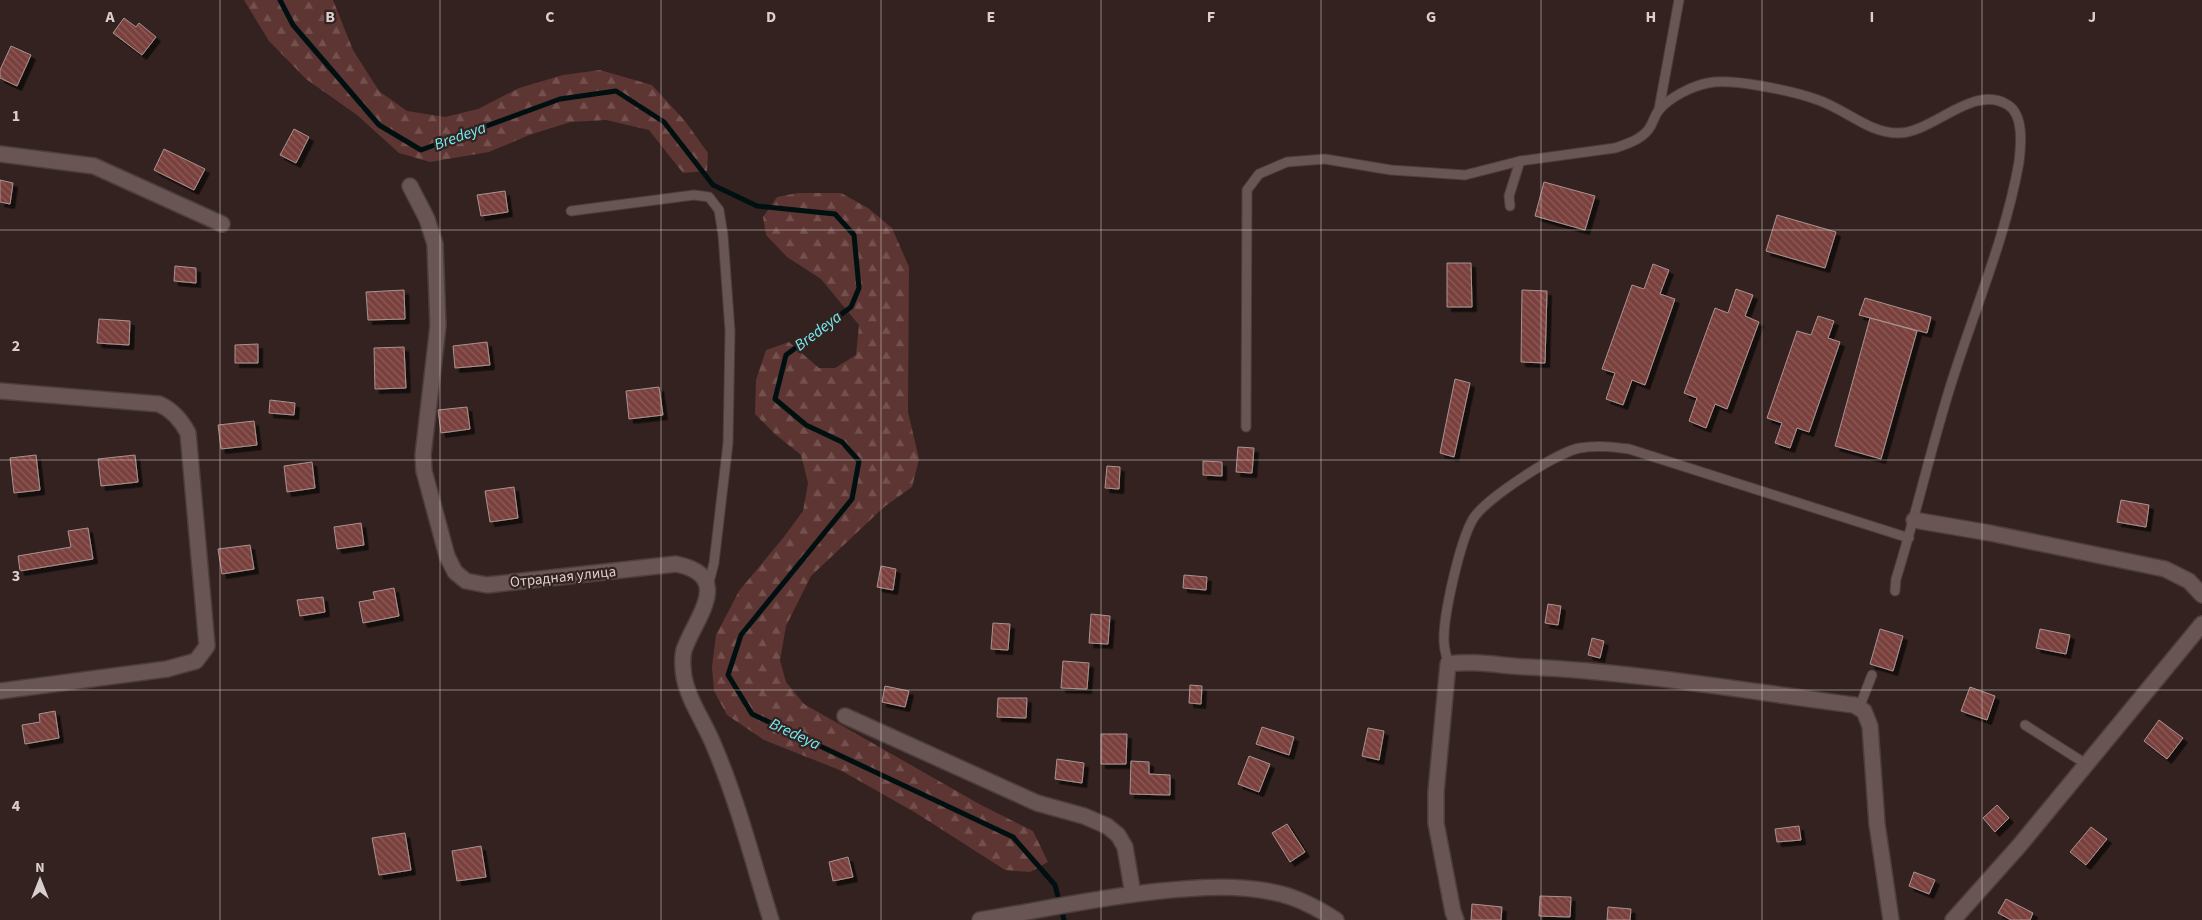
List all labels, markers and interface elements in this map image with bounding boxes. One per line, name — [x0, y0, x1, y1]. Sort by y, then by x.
text: A — [104, 6, 115, 28]
text: B — [325, 6, 335, 28]
text: C — [545, 6, 555, 28]
text: D — [766, 6, 776, 28]
text: E — [987, 6, 995, 28]
text: F — [1207, 6, 1215, 28]
text: G — [1426, 6, 1436, 28]
text: H — [1646, 6, 1656, 28]
text: I — [1870, 6, 1874, 28]
text: J — [2088, 6, 2096, 28]
text: 1 — [12, 105, 20, 127]
water label: Bredeya — [431, 116, 489, 156]
water label: Bredeya — [790, 306, 846, 356]
text: 2 — [12, 335, 20, 357]
street label: Отрадная улица — [509, 561, 617, 593]
text: 3 — [12, 565, 20, 587]
water label: Bredeya — [766, 713, 824, 756]
text: 4 — [12, 795, 21, 817]
north arrow — [15, 855, 65, 905]
text: N — [35, 858, 45, 878]

